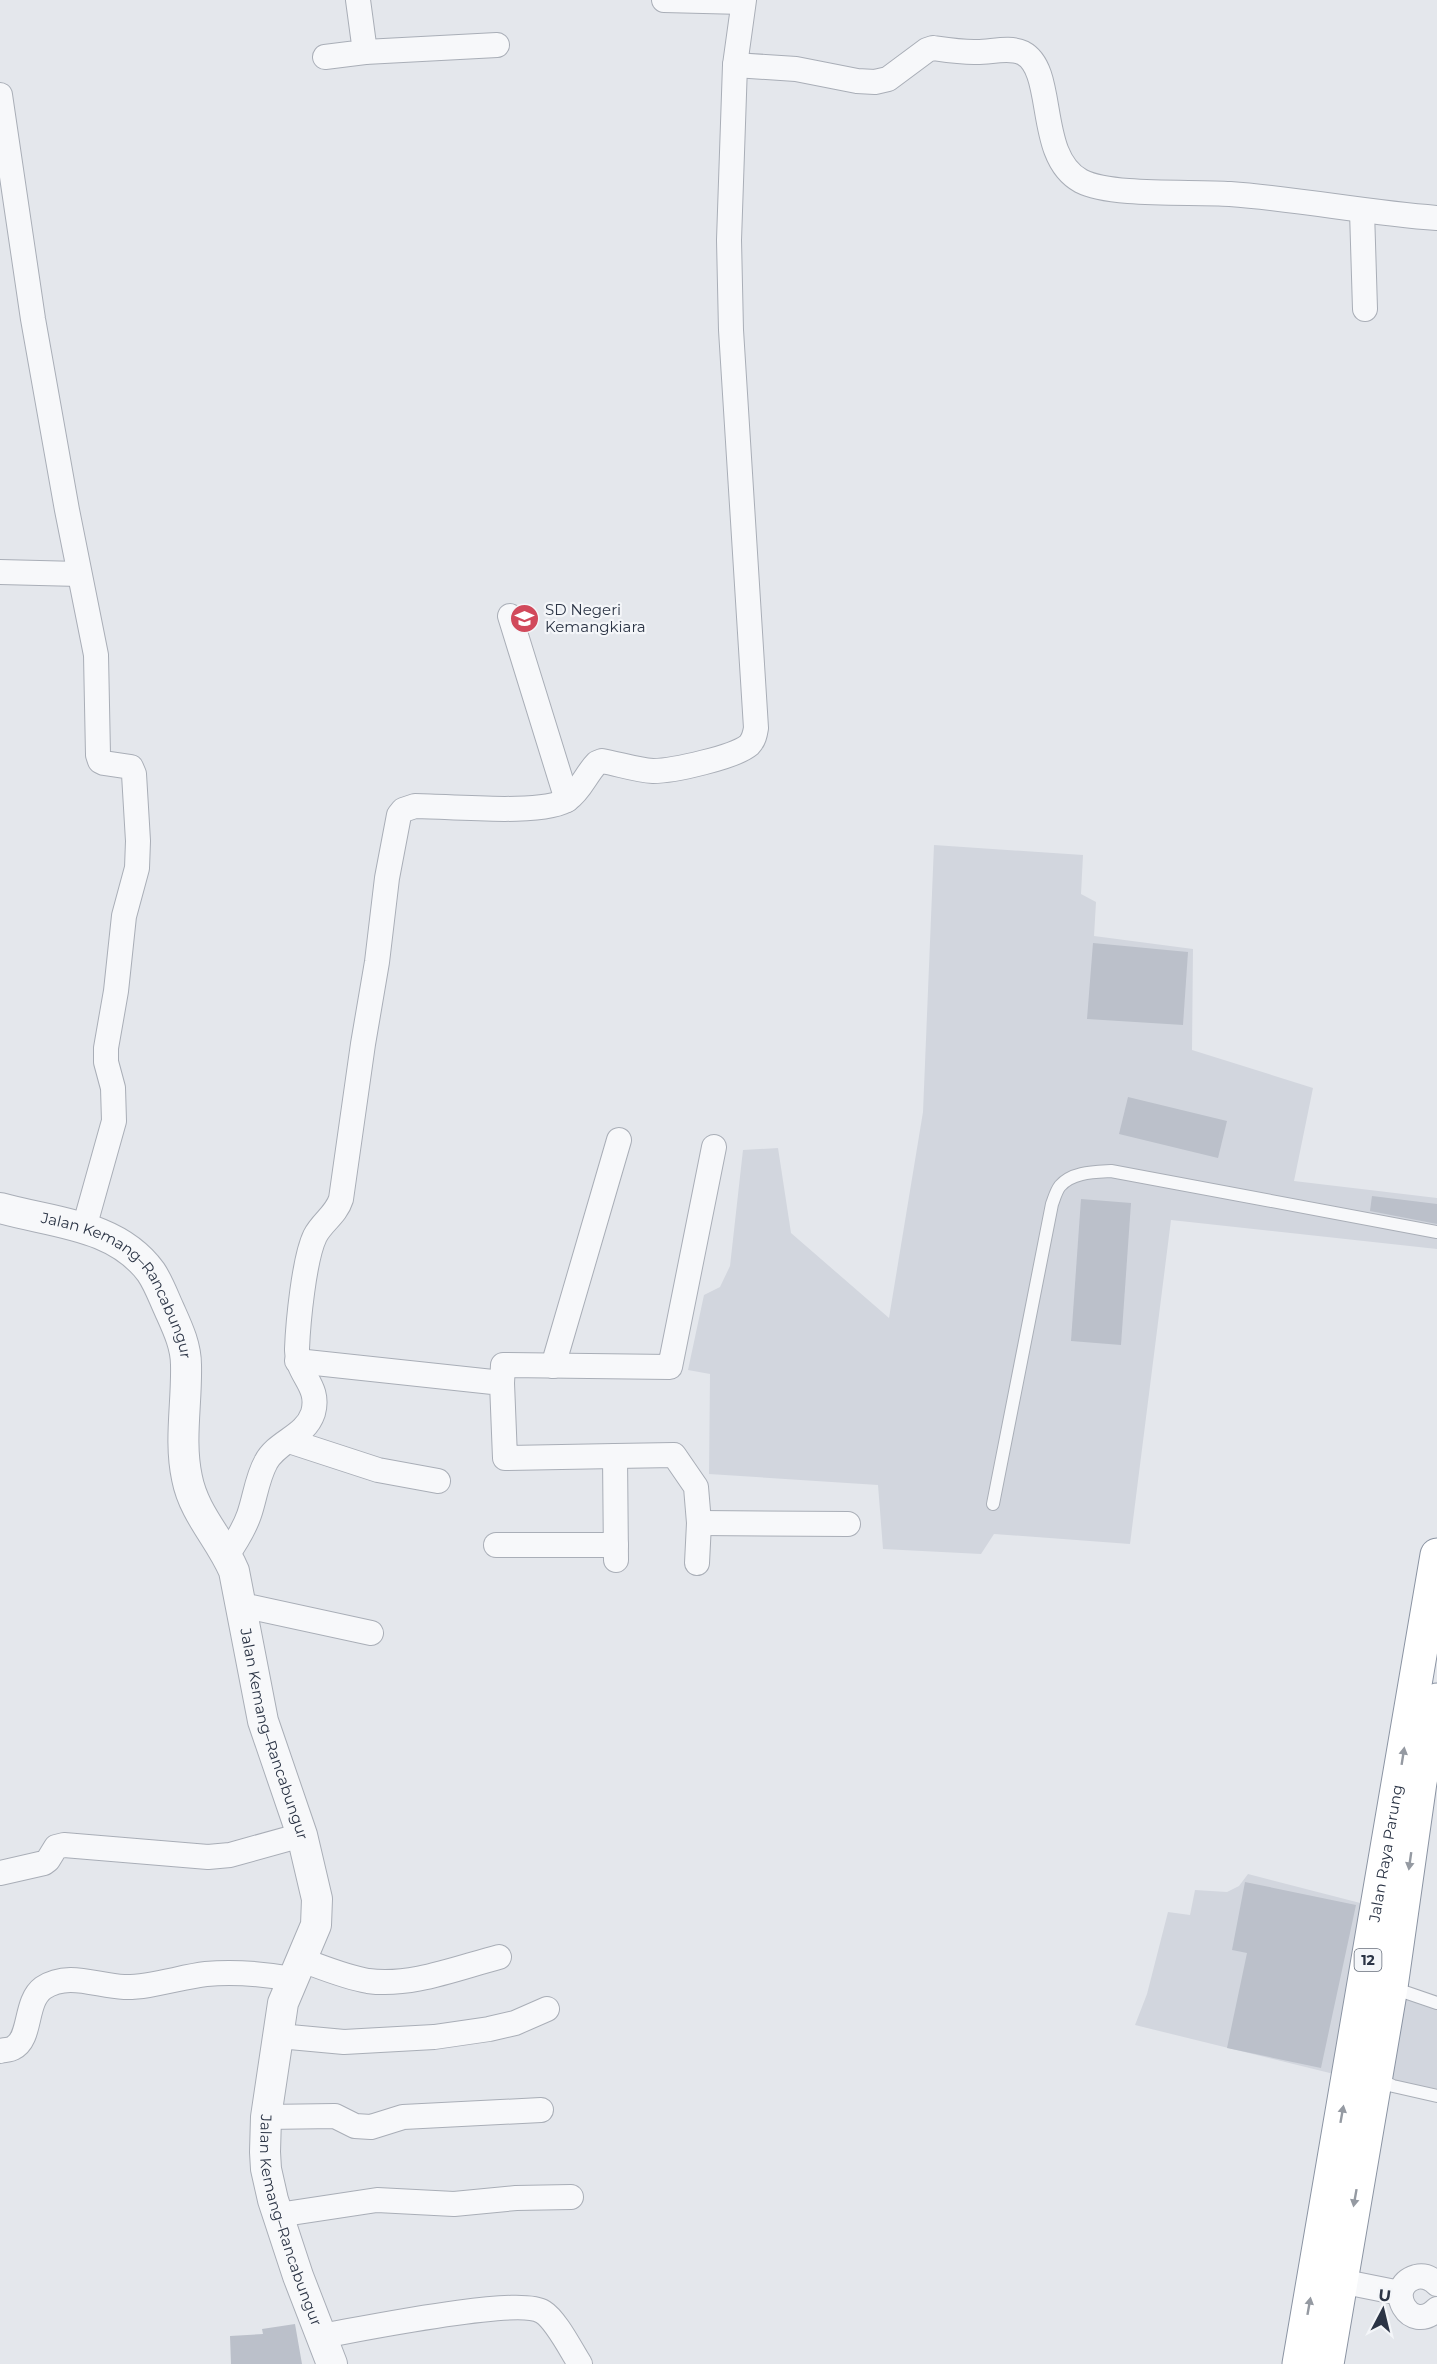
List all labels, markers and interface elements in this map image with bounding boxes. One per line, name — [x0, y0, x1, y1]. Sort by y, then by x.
place label: SD Negeri Kemangkiara — [545, 600, 646, 636]
school or university icon: SD Negeri Kemangkiara — [508, 603, 540, 635]
street label: Jalan Kemang–Rancabungur — [38, 1208, 196, 1360]
street label: Jalan Kemang–Rancabungur — [236, 1625, 313, 1841]
one-way arrow — [1399, 1747, 1408, 1766]
street label: Jalan Raya Parung — [1364, 1783, 1407, 1925]
one-way arrow — [1405, 1851, 1414, 1870]
road number: 12 — [1354, 1949, 1382, 1971]
one-way arrow — [1337, 2104, 1346, 2123]
street label: Jalan Kemang–Rancabungur — [256, 2113, 326, 2329]
one-way arrow — [1350, 2189, 1359, 2208]
north arrow — [1353, 2280, 1413, 2340]
text: U — [1377, 2285, 1392, 2306]
one-way arrow — [1304, 2297, 1313, 2316]

